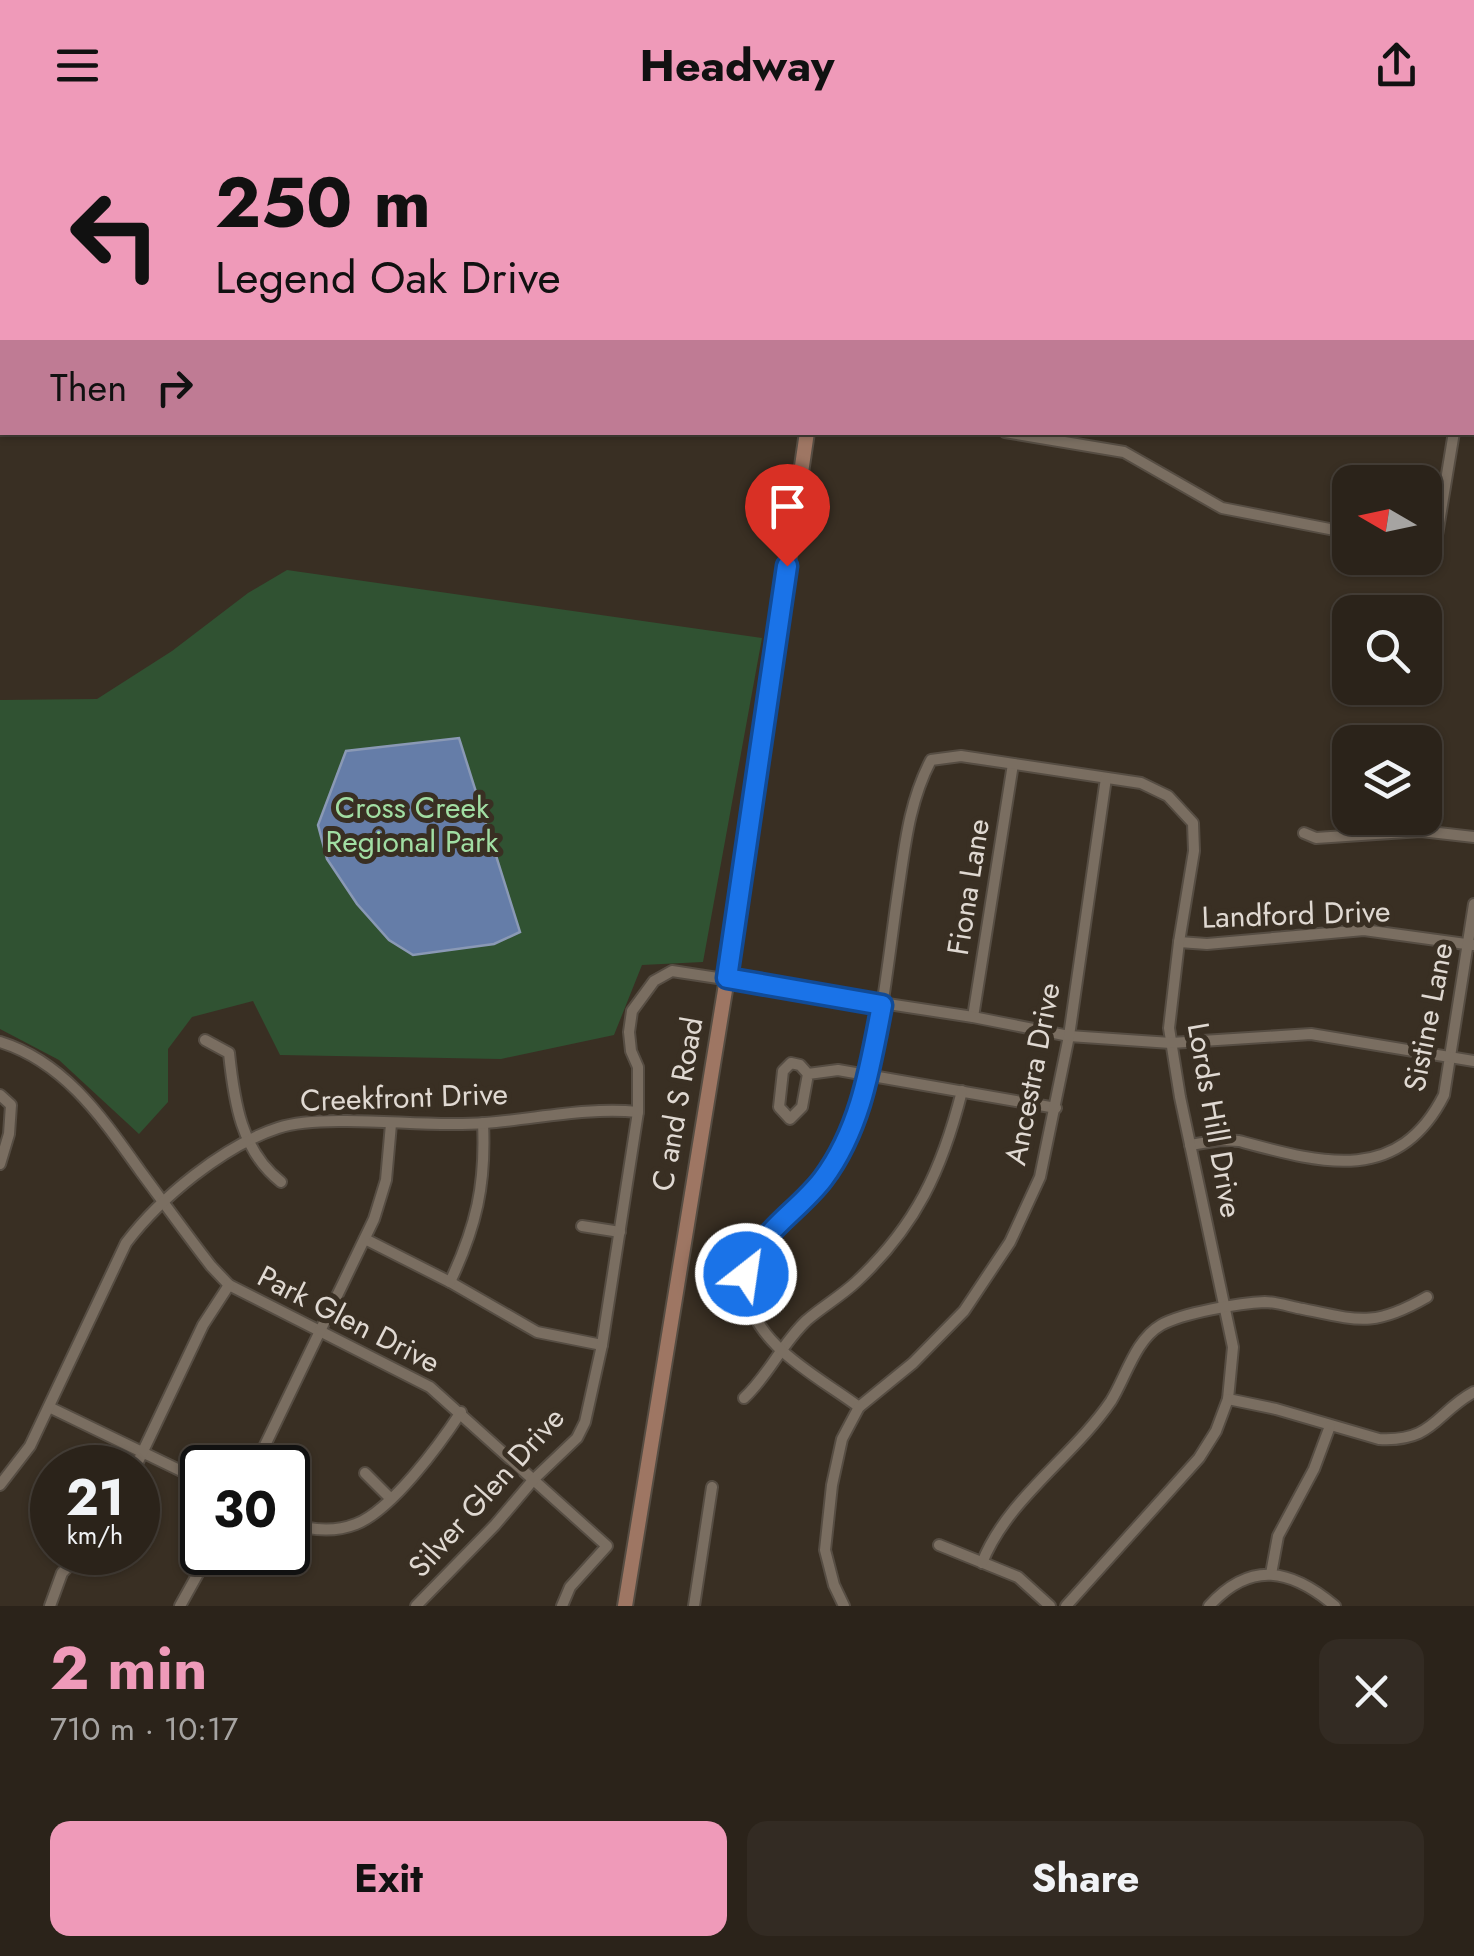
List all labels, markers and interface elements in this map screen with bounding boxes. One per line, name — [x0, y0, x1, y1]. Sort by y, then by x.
text: Headway — [640, 33, 834, 98]
icon: menu — [50, 38, 105, 93]
icon: share — [1369, 38, 1424, 93]
text: 250 m — [215, 152, 431, 253]
icon: left — [50, 170, 180, 300]
text: Legend Oak Drive — [215, 245, 561, 310]
text: Then — [50, 360, 127, 415]
icon: right — [147, 360, 202, 415]
pin — [745, 464, 830, 567]
north arrow — [1332, 465, 1442, 575]
map controls — [1332, 465, 1442, 835]
icon: arrive — [760, 479, 815, 534]
button: search — [1332, 595, 1442, 705]
button: layers — [1332, 725, 1442, 835]
park label: Cross Creek Regional Park — [325, 786, 499, 863]
street label: Fiona Lane — [936, 816, 1000, 958]
street label: Landford Drive — [1201, 889, 1391, 939]
street label: Sistine Lane — [1393, 939, 1463, 1095]
street label: Ancestra Drive — [993, 979, 1071, 1169]
street label: C and S Road — [641, 1014, 713, 1194]
street label: Lords Hill Drive — [1177, 1019, 1253, 1221]
street label: Creekfront Drive — [299, 1072, 509, 1122]
position arrow — [694, 1222, 798, 1326]
street label: Park Glen Drive — [250, 1255, 448, 1383]
street label: Silver Glen Drive — [398, 1397, 574, 1587]
speed limit sign: 30 — [180, 1445, 310, 1575]
text: 21 — [66, 1461, 124, 1534]
text: km/h — [67, 1517, 123, 1553]
text: 2 min — [50, 1625, 208, 1712]
button: close — [1319, 1639, 1424, 1744]
text: 710 m · 10:17 — [50, 1706, 238, 1752]
button: Exit — [50, 1821, 727, 1936]
button: Share — [747, 1821, 1424, 1936]

